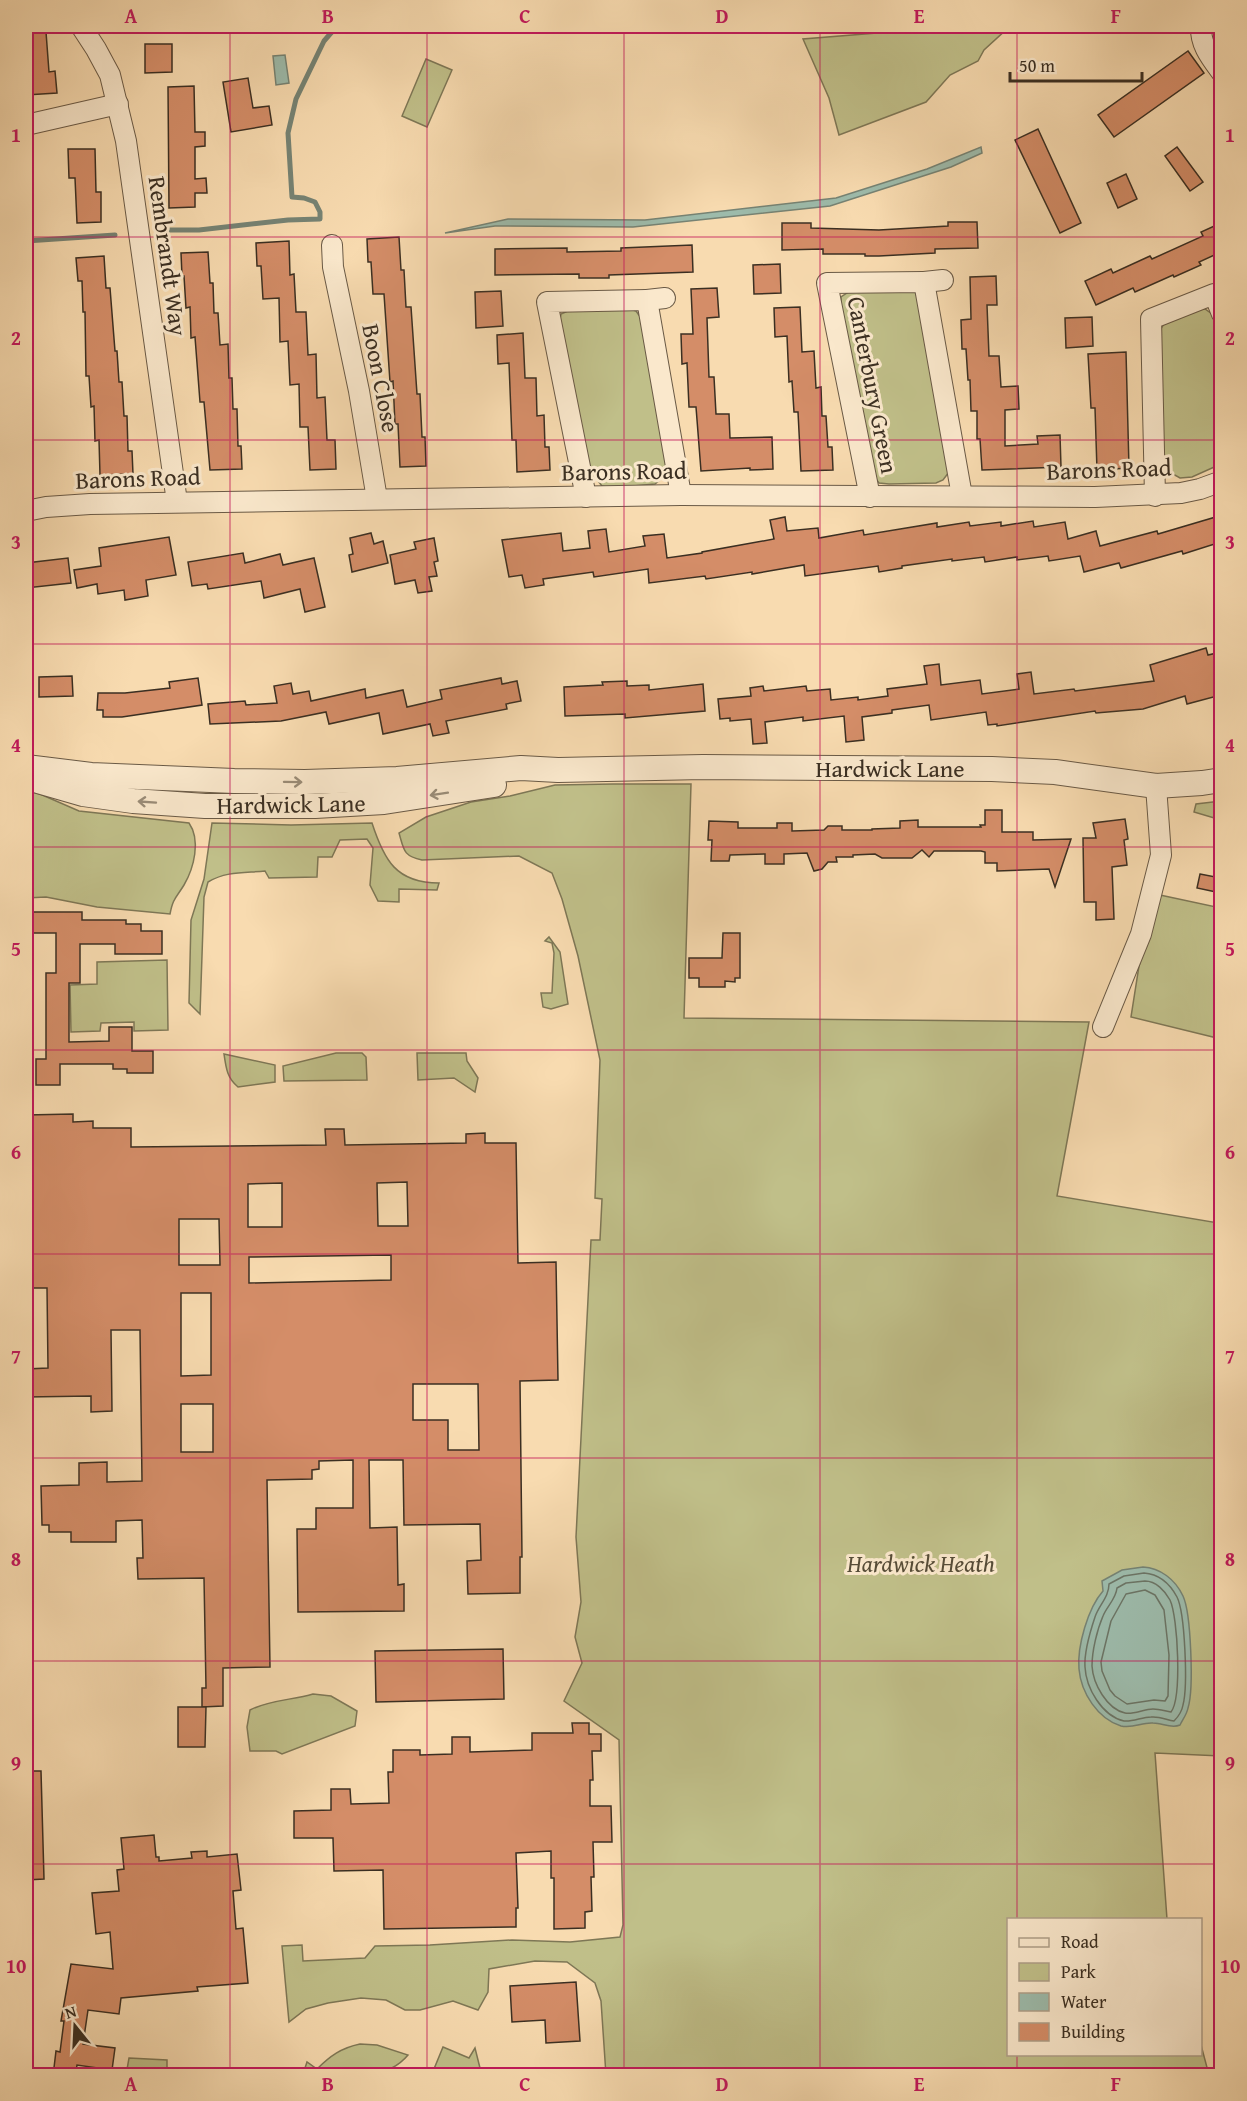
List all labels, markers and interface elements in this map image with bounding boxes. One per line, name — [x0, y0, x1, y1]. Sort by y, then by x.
text: A — [125, 1, 138, 30]
text: B — [322, 1, 334, 30]
text: C — [519, 1, 531, 30]
text: D — [715, 1, 729, 30]
text: E — [914, 1, 925, 30]
text: F — [1111, 1, 1121, 30]
scale bar — [1010, 45, 1142, 83]
text: 50 m — [1019, 52, 1055, 79]
text: 1 — [11, 120, 21, 149]
text: 1 — [1225, 120, 1235, 149]
street label: Rembrandt Way — [139, 174, 197, 338]
street label: Canterbury Green — [839, 293, 907, 477]
street label: Boon Close — [353, 321, 409, 435]
text: 2 — [11, 323, 21, 352]
text: 2 — [1225, 323, 1235, 352]
street label: Barons Road — [1046, 449, 1172, 489]
street label: Barons Road — [561, 452, 687, 490]
street label: Barons Road — [75, 458, 201, 498]
text: 3 — [11, 527, 21, 556]
text: 3 — [1225, 527, 1235, 556]
text: 4 — [11, 730, 21, 759]
text: 4 — [1225, 730, 1235, 759]
street label: Hardwick Lane — [815, 751, 965, 786]
one-way arrow — [282, 776, 302, 788]
street label: Hardwick Lane — [216, 785, 366, 823]
one-way arrow — [429, 788, 449, 799]
one-way arrow — [137, 796, 157, 807]
text: 5 — [11, 934, 21, 963]
text: 5 — [1225, 934, 1235, 963]
text: 6 — [11, 1137, 21, 1166]
text: 6 — [1225, 1137, 1235, 1166]
text: 7 — [11, 1341, 21, 1370]
text: 7 — [1225, 1341, 1235, 1370]
text: 8 — [11, 1544, 21, 1573]
text: 8 — [1225, 1544, 1235, 1573]
park label: Hardwick Heath — [846, 1546, 995, 1581]
text: 9 — [11, 1748, 21, 1777]
text: 9 — [1225, 1748, 1235, 1777]
legend — [1007, 1918, 1202, 2056]
text: Road — [1061, 1928, 1099, 1955]
text: 10 — [6, 1951, 26, 1980]
text: 10 — [1220, 1951, 1240, 1980]
text: Park — [1061, 1958, 1097, 1985]
text: Water — [1061, 1988, 1107, 2015]
north arrow — [45, 1996, 105, 2056]
text: N — [62, 1999, 79, 2025]
text: Building — [1061, 2018, 1125, 2045]
text: A — [125, 2069, 138, 2098]
text: B — [322, 2069, 334, 2098]
text: C — [519, 2069, 531, 2098]
text: D — [715, 2069, 729, 2098]
text: E — [914, 2069, 925, 2098]
text: F — [1111, 2069, 1121, 2098]

